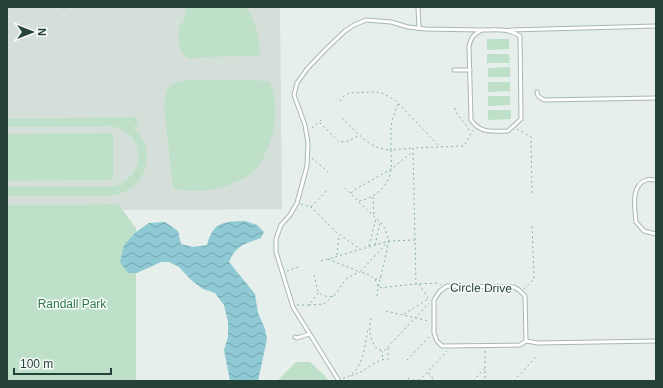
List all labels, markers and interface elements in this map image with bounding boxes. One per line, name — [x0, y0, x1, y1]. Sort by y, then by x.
north arrow — [12, 12, 52, 52]
text: N — [36, 28, 48, 36]
street label: Circle Drive — [450, 280, 512, 296]
park label: Randall Park — [38, 297, 107, 311]
scale bar — [14, 350, 111, 376]
text: 100 m — [20, 357, 53, 371]

